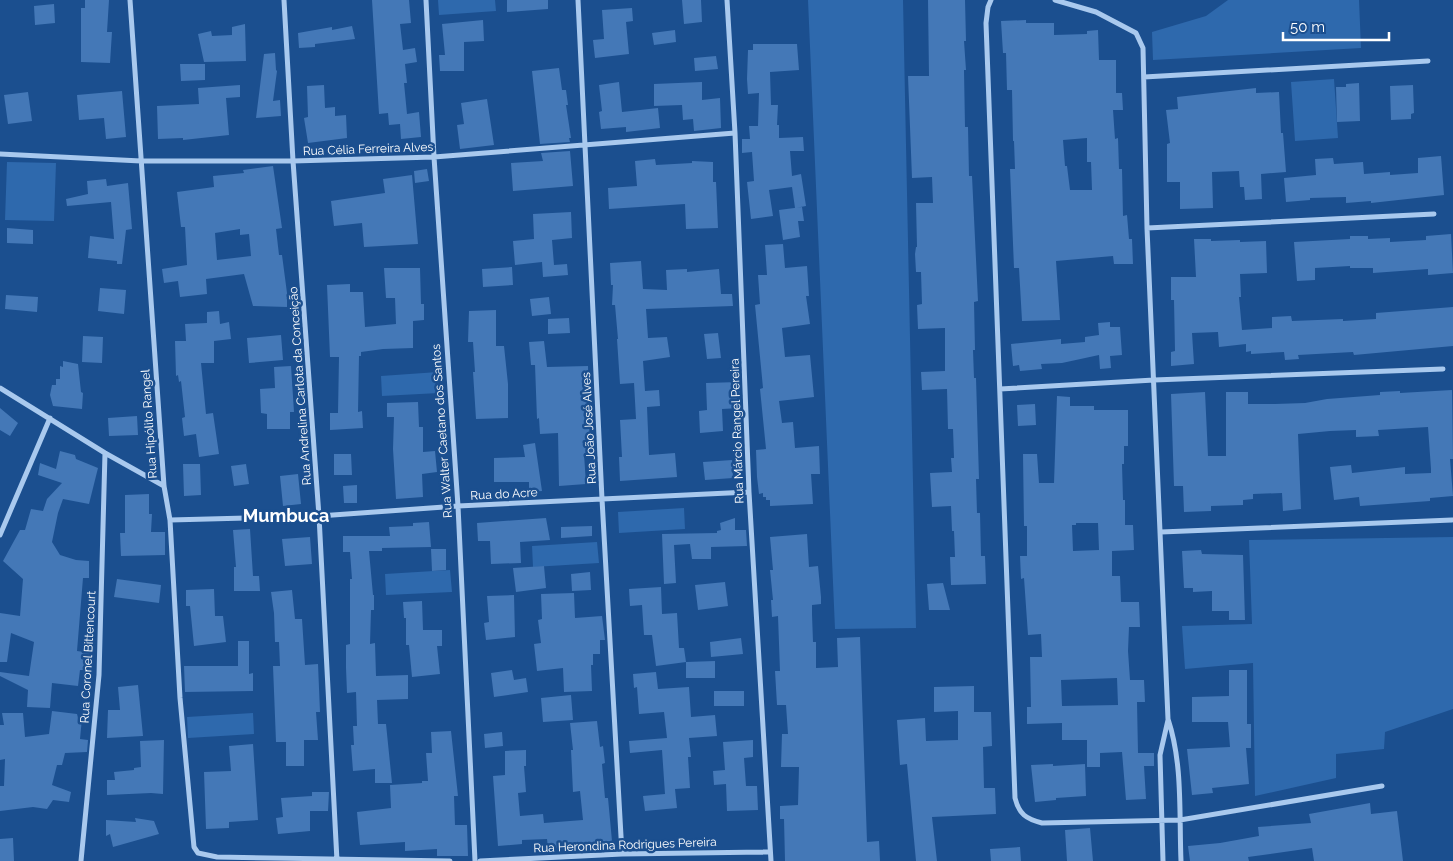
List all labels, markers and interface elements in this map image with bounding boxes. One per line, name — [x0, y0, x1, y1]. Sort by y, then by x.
scale bar — [1283, 10, 1389, 42]
text: 50 m — [1290, 18, 1325, 36]
street label: Rua Célia Ferreira Alves — [303, 140, 434, 158]
street label: Rua Andrelina Carlota da Conceição — [286, 286, 314, 486]
street label: Rua Walter Caetano dos Santos — [429, 343, 455, 518]
street label: Rua Márcio Rangel Pereira — [727, 358, 747, 504]
street label: Rua Hipólito Rangel — [138, 368, 160, 479]
street label: Rua João José Alves — [579, 372, 599, 484]
street label: Rua do Acre — [470, 485, 538, 503]
district label: Mumbuca — [243, 505, 329, 526]
street label: Rua Coronel Bittencourt — [78, 590, 98, 724]
street label: Rua Herondina Rodrigues Pereira — [533, 835, 717, 855]

